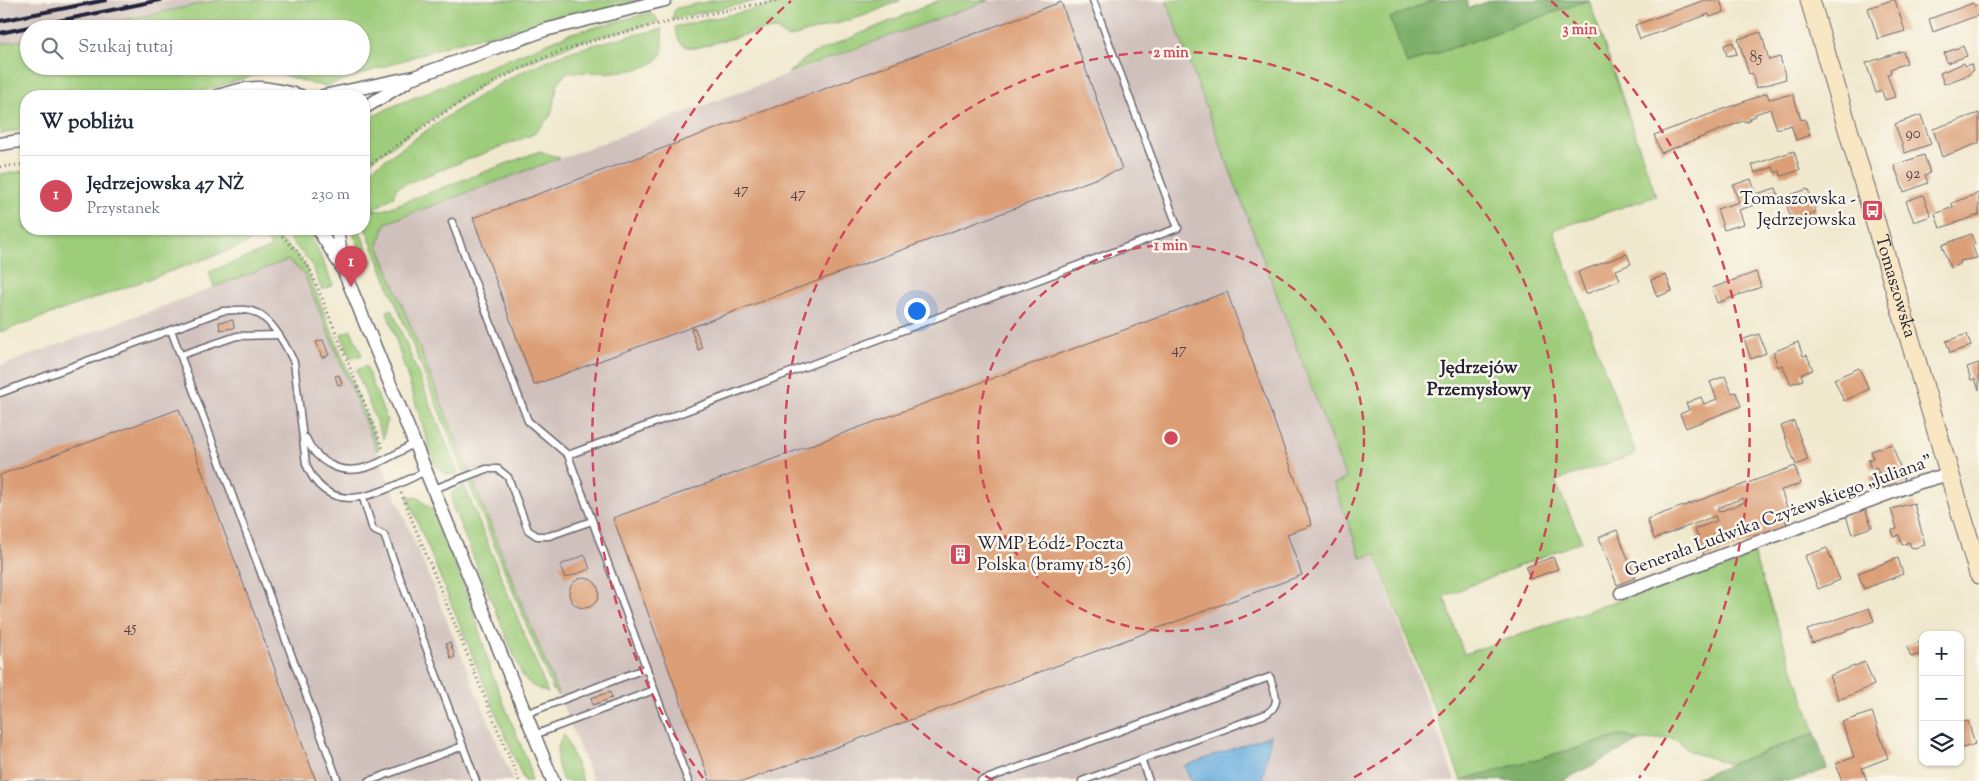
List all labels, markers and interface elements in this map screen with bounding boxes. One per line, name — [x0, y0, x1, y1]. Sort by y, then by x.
search box — [20, 20, 370, 75]
text: 3 min — [1563, 20, 1598, 41]
icon: search — [38, 34, 66, 62]
text: Szukaj tutaj — [78, 34, 173, 61]
text: 2 min — [1153, 43, 1189, 64]
house number: 85 — [1750, 48, 1762, 69]
text: W pobliżu — [40, 108, 134, 138]
house number: 90 — [1905, 124, 1921, 145]
house number: 92 — [1906, 164, 1920, 185]
text: Jędrzejowska 47 NŻ — [87, 171, 244, 198]
house number: 47 — [733, 180, 749, 201]
text: 1 — [53, 184, 59, 207]
text: 230 m — [311, 184, 350, 207]
house number: 47 — [790, 184, 806, 205]
place label: Tomaszowska - Jędrzejowska — [1740, 187, 1856, 234]
text: Przystanek — [87, 198, 160, 221]
bus stop icon: Tomaszowska - Jędrzejowska — [1860, 198, 1884, 222]
street label: Tomaszowska — [1867, 232, 1922, 341]
text: 1 min — [1154, 236, 1188, 257]
pin: 1 — [335, 246, 367, 287]
your location — [904, 298, 930, 324]
house number: 47 — [1171, 340, 1187, 361]
district label: Jędrzejów Przemysłowy — [1427, 355, 1532, 404]
centre of rings — [1162, 429, 1180, 447]
street label: Generała Ludwika Czyżewskiego „Juliana” — [1621, 449, 1937, 585]
place label: WMP Łódź- Poczta Polska (bramy 18-36) — [977, 532, 1132, 579]
building icon: WMP Łódź- Poczta Polska (bramy 18-36) — [949, 543, 973, 567]
house number: 45 — [124, 618, 136, 639]
map controls — [1919, 631, 1964, 766]
button: + — [1919, 631, 1964, 676]
button: − — [1919, 676, 1964, 721]
button: layers — [1919, 721, 1964, 766]

